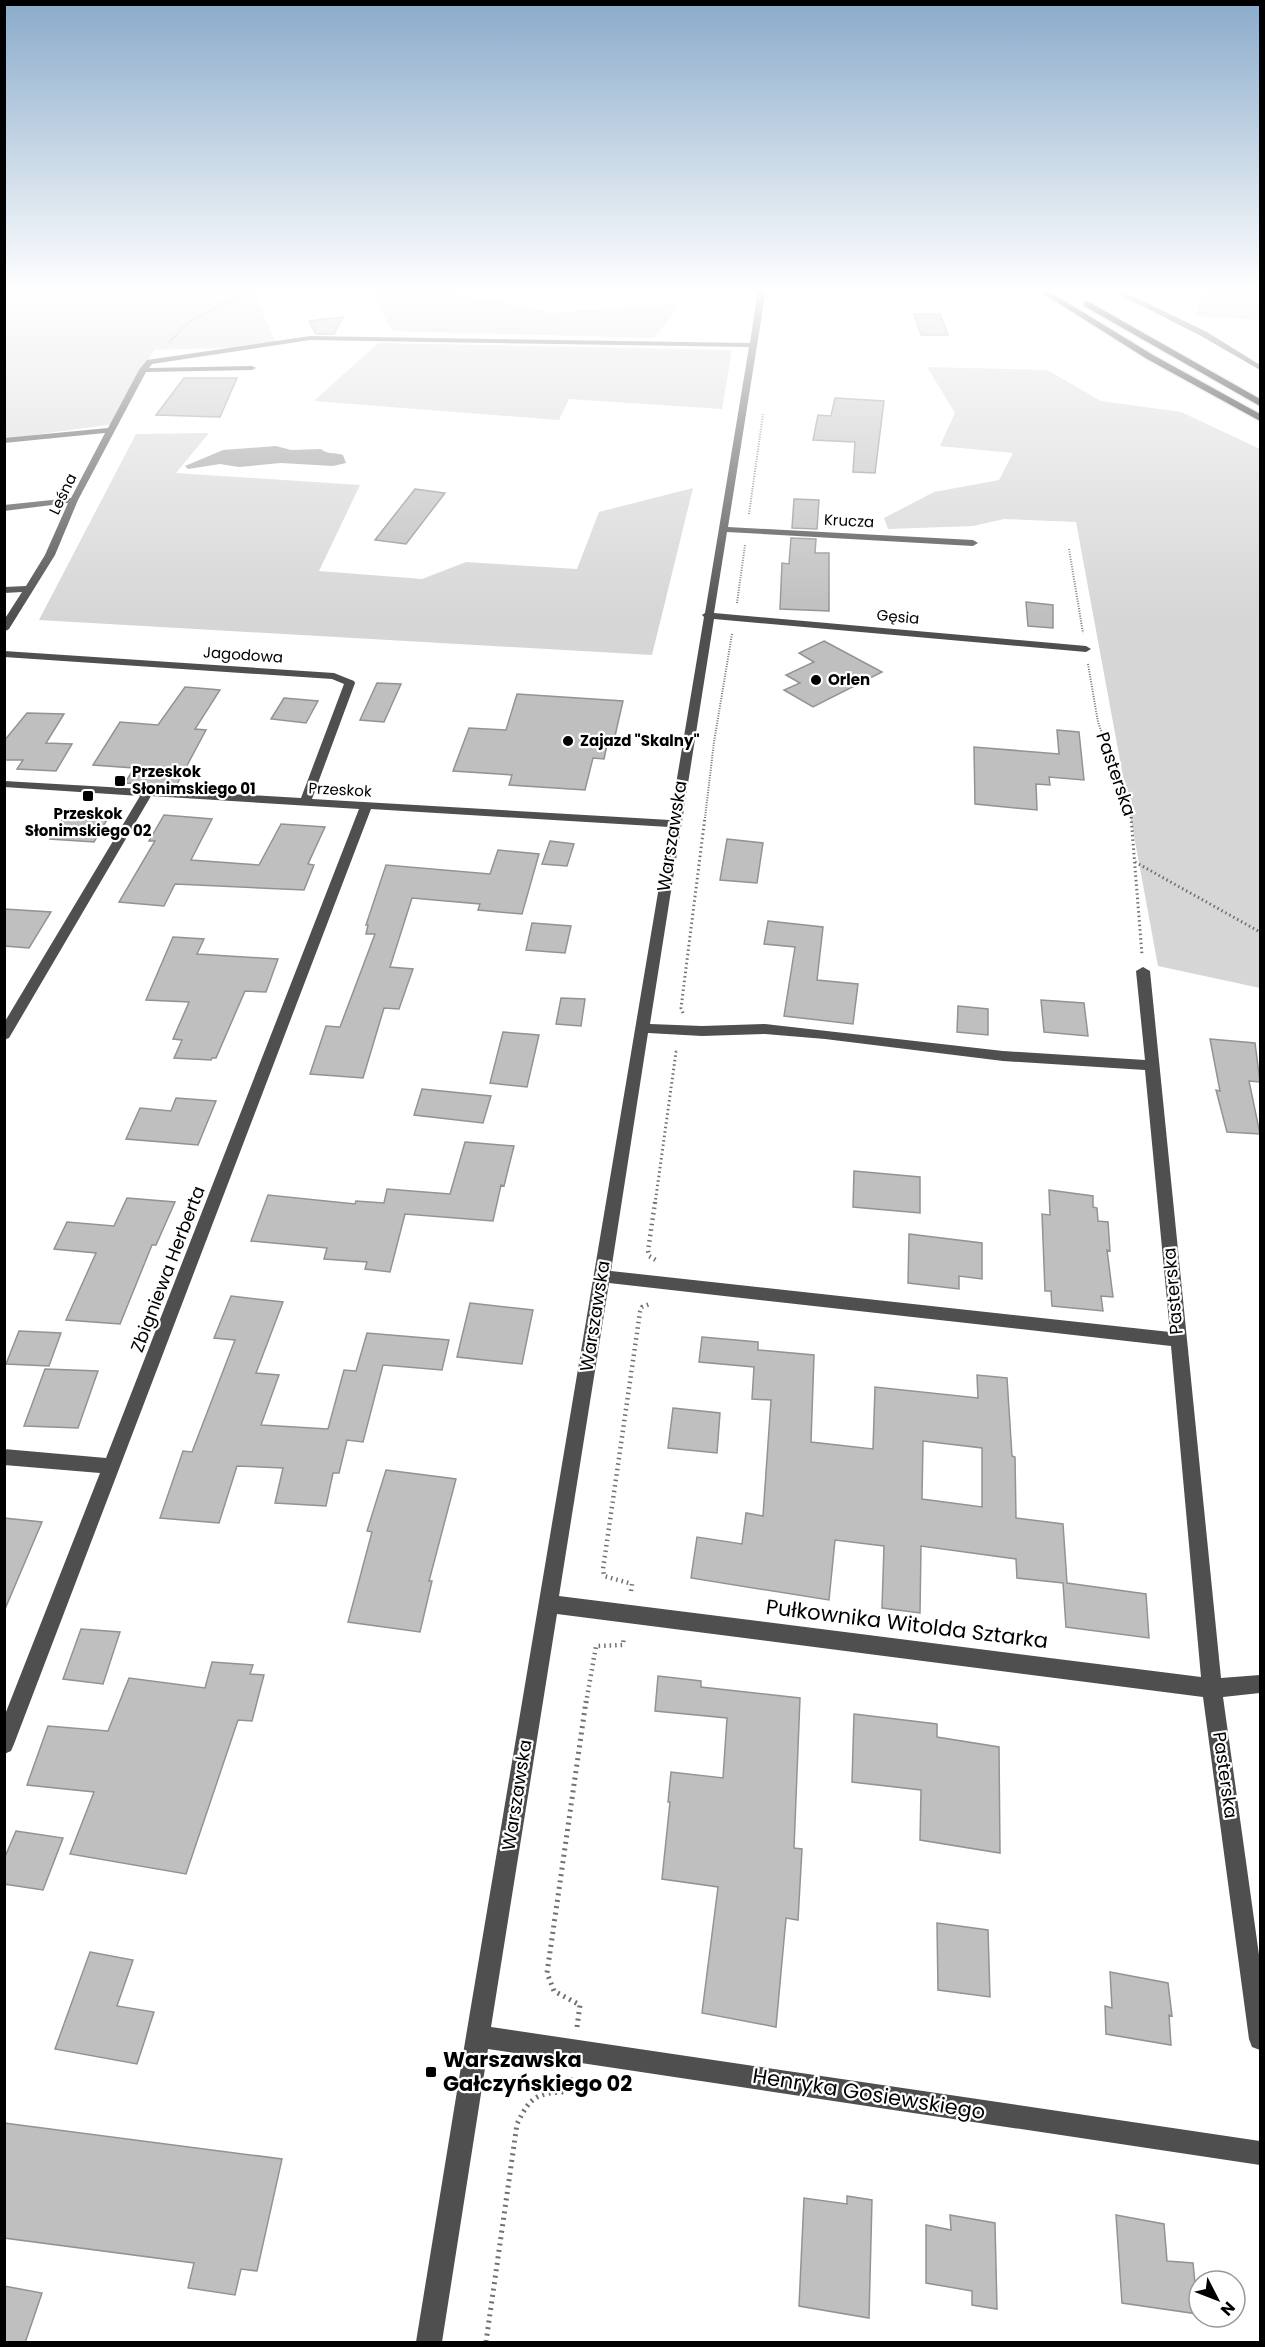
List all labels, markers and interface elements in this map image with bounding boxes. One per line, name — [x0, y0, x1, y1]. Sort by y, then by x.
street label: Leśna — [44, 470, 81, 518]
street label: Krucza — [823, 509, 875, 532]
street label: Gęsia — [876, 604, 920, 629]
street label: Jagodowa — [202, 641, 284, 668]
place label: Orlen — [828, 669, 870, 690]
marker: Orlen — [809, 673, 823, 687]
street label: Pasterska — [1090, 729, 1142, 819]
place label: Zajazd "Skalny" — [580, 730, 700, 751]
marker: Zajazd "Skalny" — [561, 734, 575, 748]
place label: Przeskok Słonimskiego 01 — [132, 761, 256, 799]
marker: Przeskok Słonimskiego 01 — [113, 774, 127, 788]
street label: Przeskok — [308, 777, 372, 802]
street label: Warszawska — [650, 779, 693, 893]
marker: Przeskok Słonimskiego 02 — [81, 789, 95, 803]
place label: Przeskok Słonimskiego 02 — [25, 803, 152, 841]
street label: Zbigniewa Herberta — [124, 1182, 211, 1356]
street label: Pasterska — [1156, 1246, 1189, 1336]
street label: Warszawska — [573, 1259, 616, 1373]
street label: Pułkownika Witolda Sztarka — [764, 1592, 1050, 1655]
street label: Pasterska — [1207, 1730, 1244, 1820]
street label: Warszawska — [495, 1738, 538, 1852]
place label: Warszawska Gałczyńskiego 02 — [443, 2045, 632, 2098]
street label: Henryka Gosiewskiego — [751, 2061, 987, 2126]
marker: Warszawska Gałczyńskiego 02 — [424, 2065, 438, 2079]
north arrow — [1187, 2269, 1247, 2329]
text: N — [1215, 2297, 1240, 2321]

